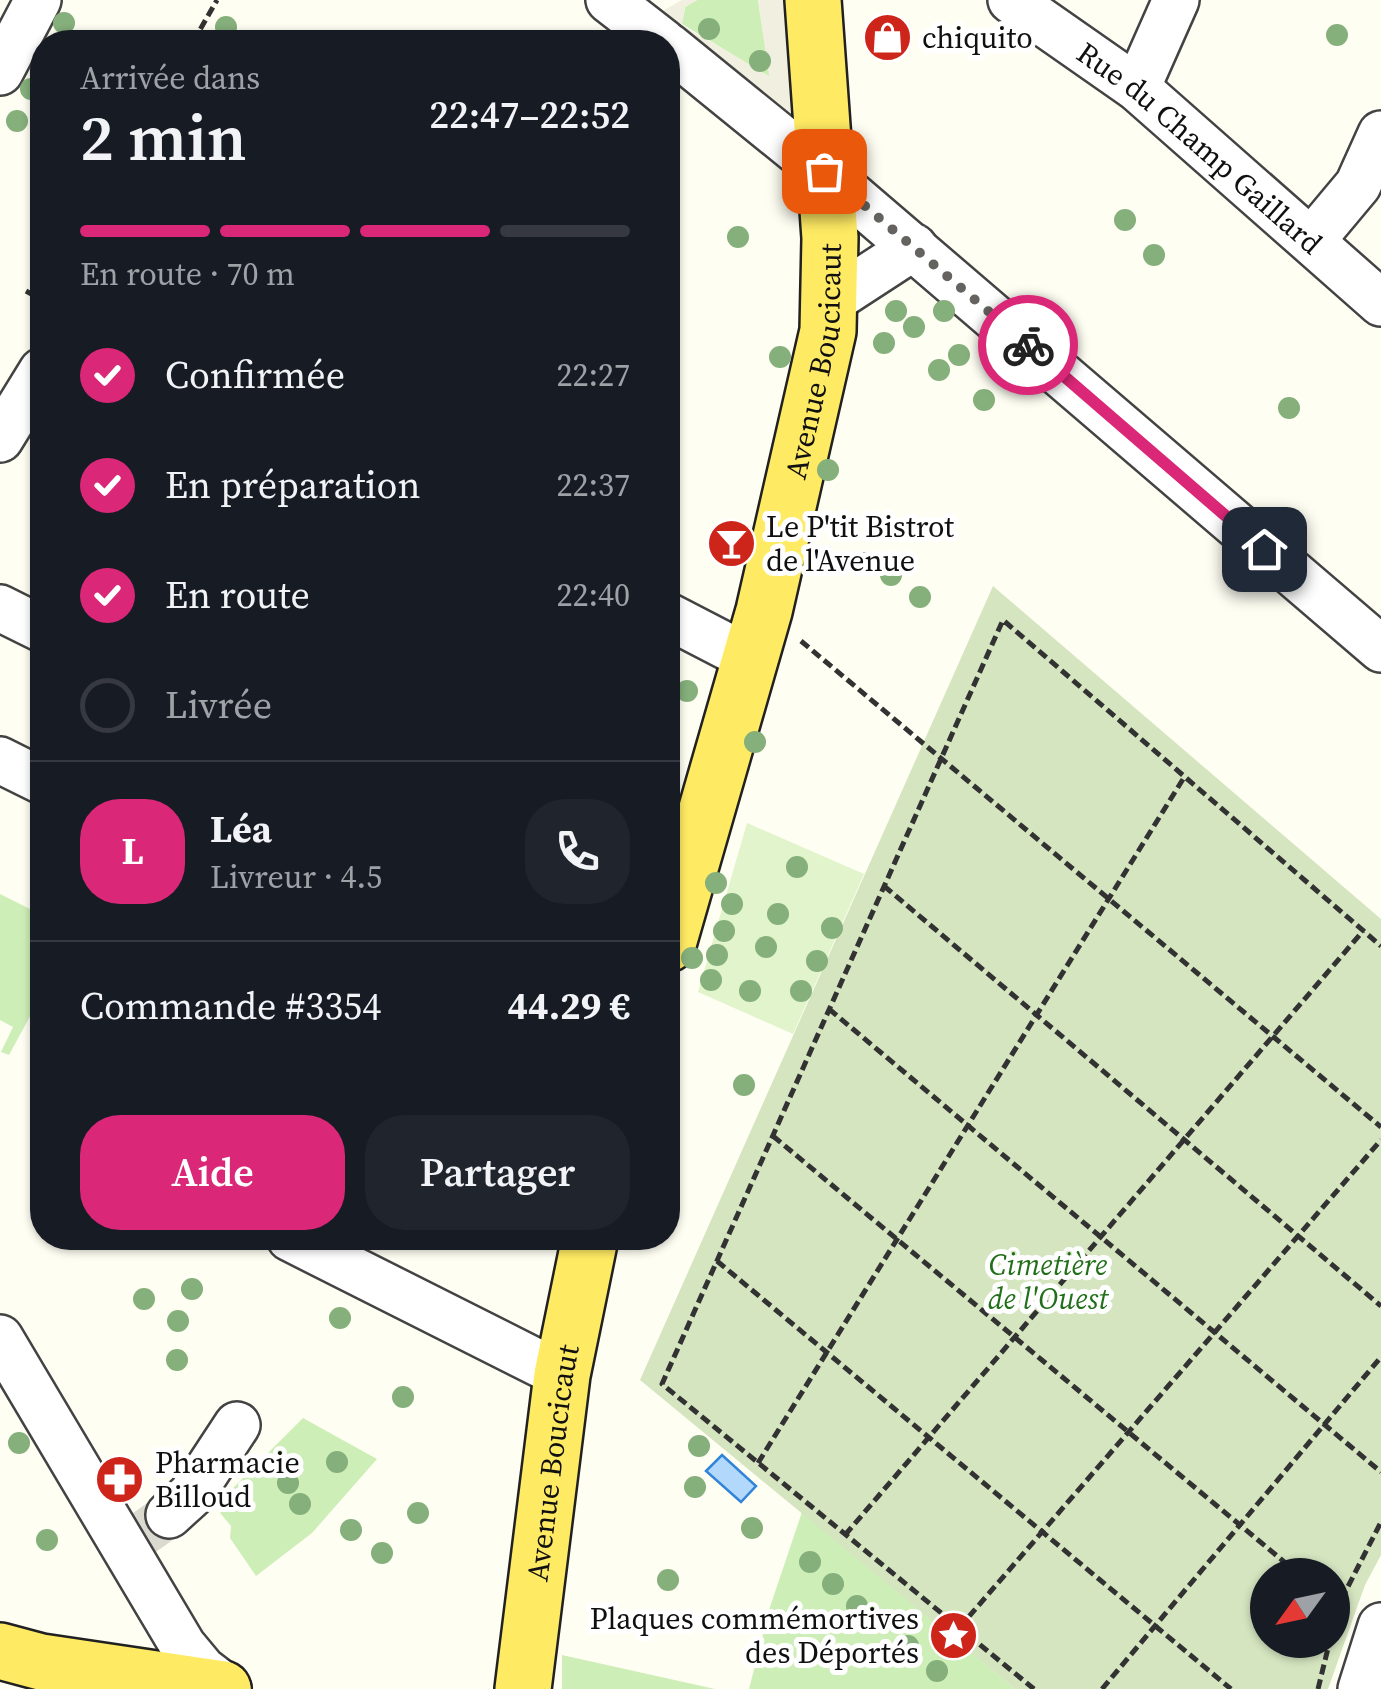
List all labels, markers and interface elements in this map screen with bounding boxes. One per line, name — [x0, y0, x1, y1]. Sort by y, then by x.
shop icon: chiquito — [861, 11, 913, 63]
place label: chiquito — [922, 17, 1033, 58]
street label: Rue du Champ Gaillard — [1069, 32, 1332, 263]
text: Arrivée dans — [80, 56, 260, 100]
text: 22:47–22:52 — [429, 89, 630, 141]
text: 2 min — [80, 93, 247, 182]
pin — [782, 129, 867, 214]
icon: bag — [797, 144, 852, 199]
street label: Avenue Boucicaut — [774, 243, 850, 483]
text: En route · 70 m — [80, 252, 295, 296]
courier — [978, 295, 1078, 395]
icon: bike — [1001, 318, 1056, 373]
icon: check — [80, 348, 135, 403]
text: Confirmée — [165, 349, 345, 401]
text: 22:27 — [556, 353, 630, 397]
icon: check — [80, 458, 135, 513]
text: En préparation — [165, 459, 421, 511]
text: 22:37 — [556, 463, 630, 507]
place label: Le P'tit Bistrot de l'Avenue — [766, 506, 954, 581]
pin — [1222, 507, 1307, 592]
bar icon: Le P'tit Bistrot de l'Avenue — [705, 517, 757, 569]
icon: home — [1237, 522, 1292, 577]
icon: check — [80, 568, 135, 623]
text: En route — [165, 569, 310, 621]
text: 22:40 — [556, 573, 630, 617]
text: Livrée — [165, 679, 272, 731]
button: phone — [525, 799, 630, 904]
text: Léa — [210, 803, 272, 855]
text: L — [121, 825, 144, 877]
text: Livreur · 4.5 — [210, 855, 382, 899]
text: Commande #3354 — [80, 980, 381, 1032]
text: 44.29 € — [507, 980, 630, 1032]
button: Aide — [80, 1115, 345, 1230]
button: Partager — [365, 1115, 630, 1230]
park label: Cimetière de l'Ouest — [988, 1244, 1109, 1319]
street label: Avenue Boucicaut — [516, 1340, 588, 1584]
place label: Pharmacie Billoud — [155, 1442, 300, 1517]
pharmacy icon: Pharmacie Billoud — [94, 1453, 146, 1505]
north arrow — [1250, 1558, 1350, 1658]
map controls — [1250, 1558, 1350, 1658]
place label: Plaques commémortives des Déportés — [590, 1598, 919, 1673]
place icon: Plaques commémortives des Déportés — [928, 1609, 980, 1661]

